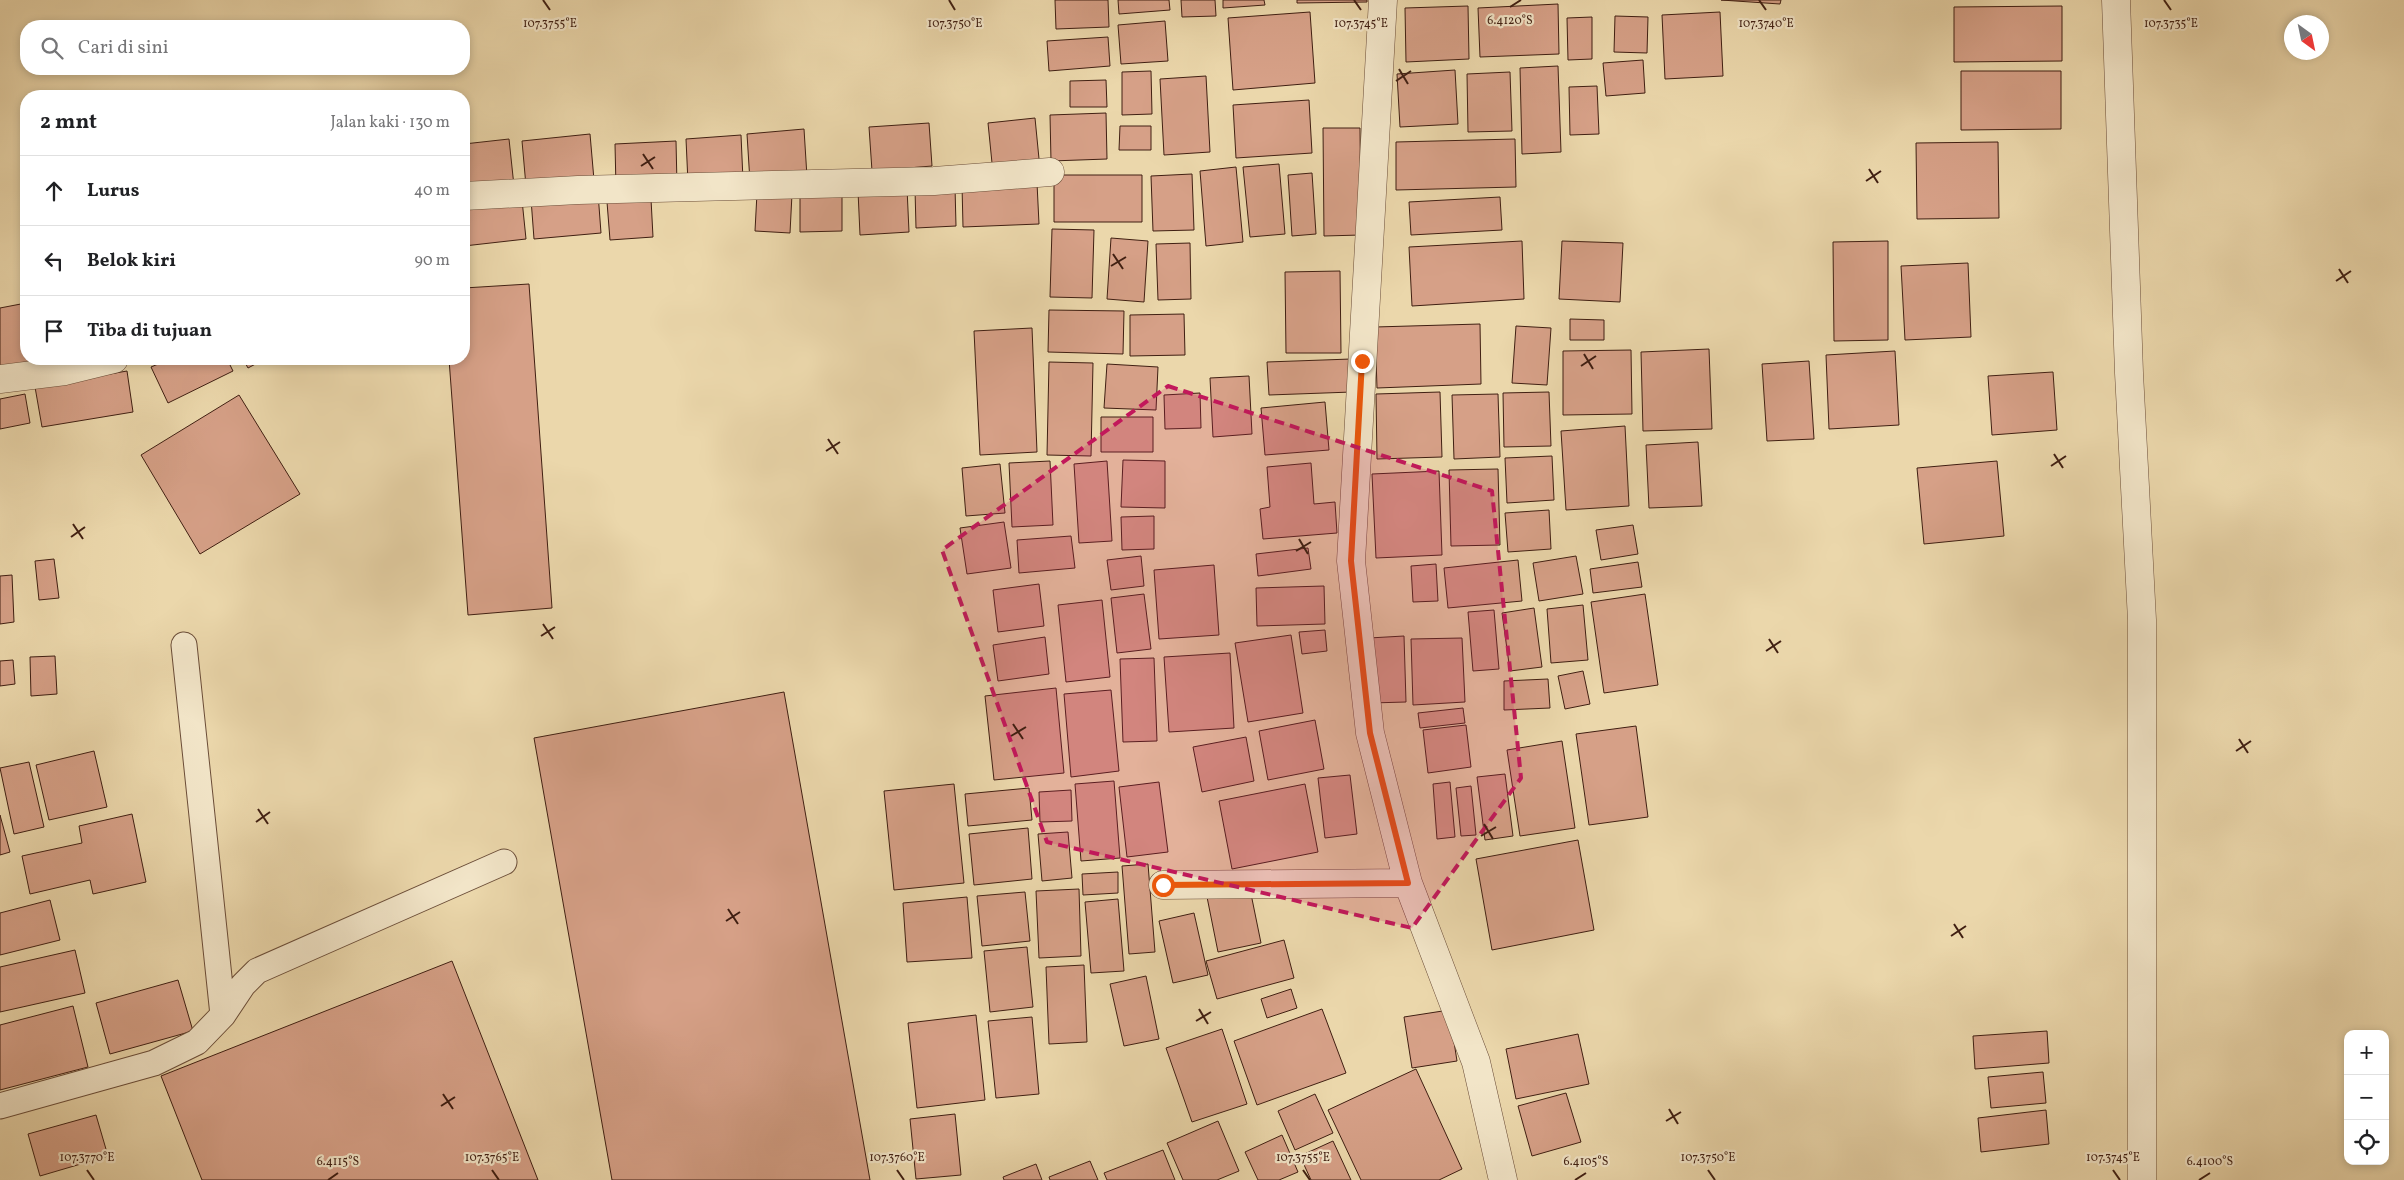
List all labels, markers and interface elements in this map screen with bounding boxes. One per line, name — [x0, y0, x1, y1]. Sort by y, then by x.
text: 6.4120°S — [1487, 13, 1533, 29]
north arrow — [2284, 15, 2329, 60]
text: 107.3755°E — [523, 16, 577, 32]
text: 107.3750°E — [927, 16, 983, 32]
text: 107.3745°E — [1334, 16, 1388, 32]
text: 107.3740°E — [1738, 16, 1794, 32]
text: 107.3735°E — [2144, 16, 2198, 32]
search box — [20, 20, 470, 75]
icon: search — [38, 34, 66, 62]
text: Cari di sini — [78, 35, 169, 61]
text: 2 mnt — [40, 108, 97, 137]
text: Jalan kaki · 130 m — [330, 112, 450, 134]
icon: ahead — [40, 177, 68, 205]
text: Lurus — [87, 178, 139, 204]
text: 40 m — [414, 180, 450, 202]
icon: left — [40, 247, 68, 275]
text: Belok kiri — [87, 248, 176, 274]
text: 90 m — [414, 250, 450, 272]
icon: arrive — [40, 317, 68, 345]
text: Tiba di tujuan — [87, 318, 212, 344]
route end — [1351, 350, 1374, 373]
route start — [1152, 874, 1175, 897]
map controls — [2344, 1030, 2389, 1165]
button: + — [2344, 1030, 2389, 1075]
button: − — [2344, 1075, 2389, 1120]
button: locate — [2344, 1120, 2389, 1165]
text: 107.3770°E — [60, 1150, 114, 1166]
text: 107.3765°E — [465, 1150, 519, 1166]
text: 107.3760°E — [869, 1150, 925, 1166]
text: 107.3755°E — [1276, 1150, 1330, 1166]
text: 107.3750°E — [1680, 1150, 1736, 1166]
text: 107.3745°E — [2086, 1150, 2140, 1166]
text: 6.4115°S — [317, 1154, 359, 1170]
text: 6.4105°S — [1564, 1154, 1608, 1170]
text: 6.4100°S — [2187, 1154, 2233, 1170]

